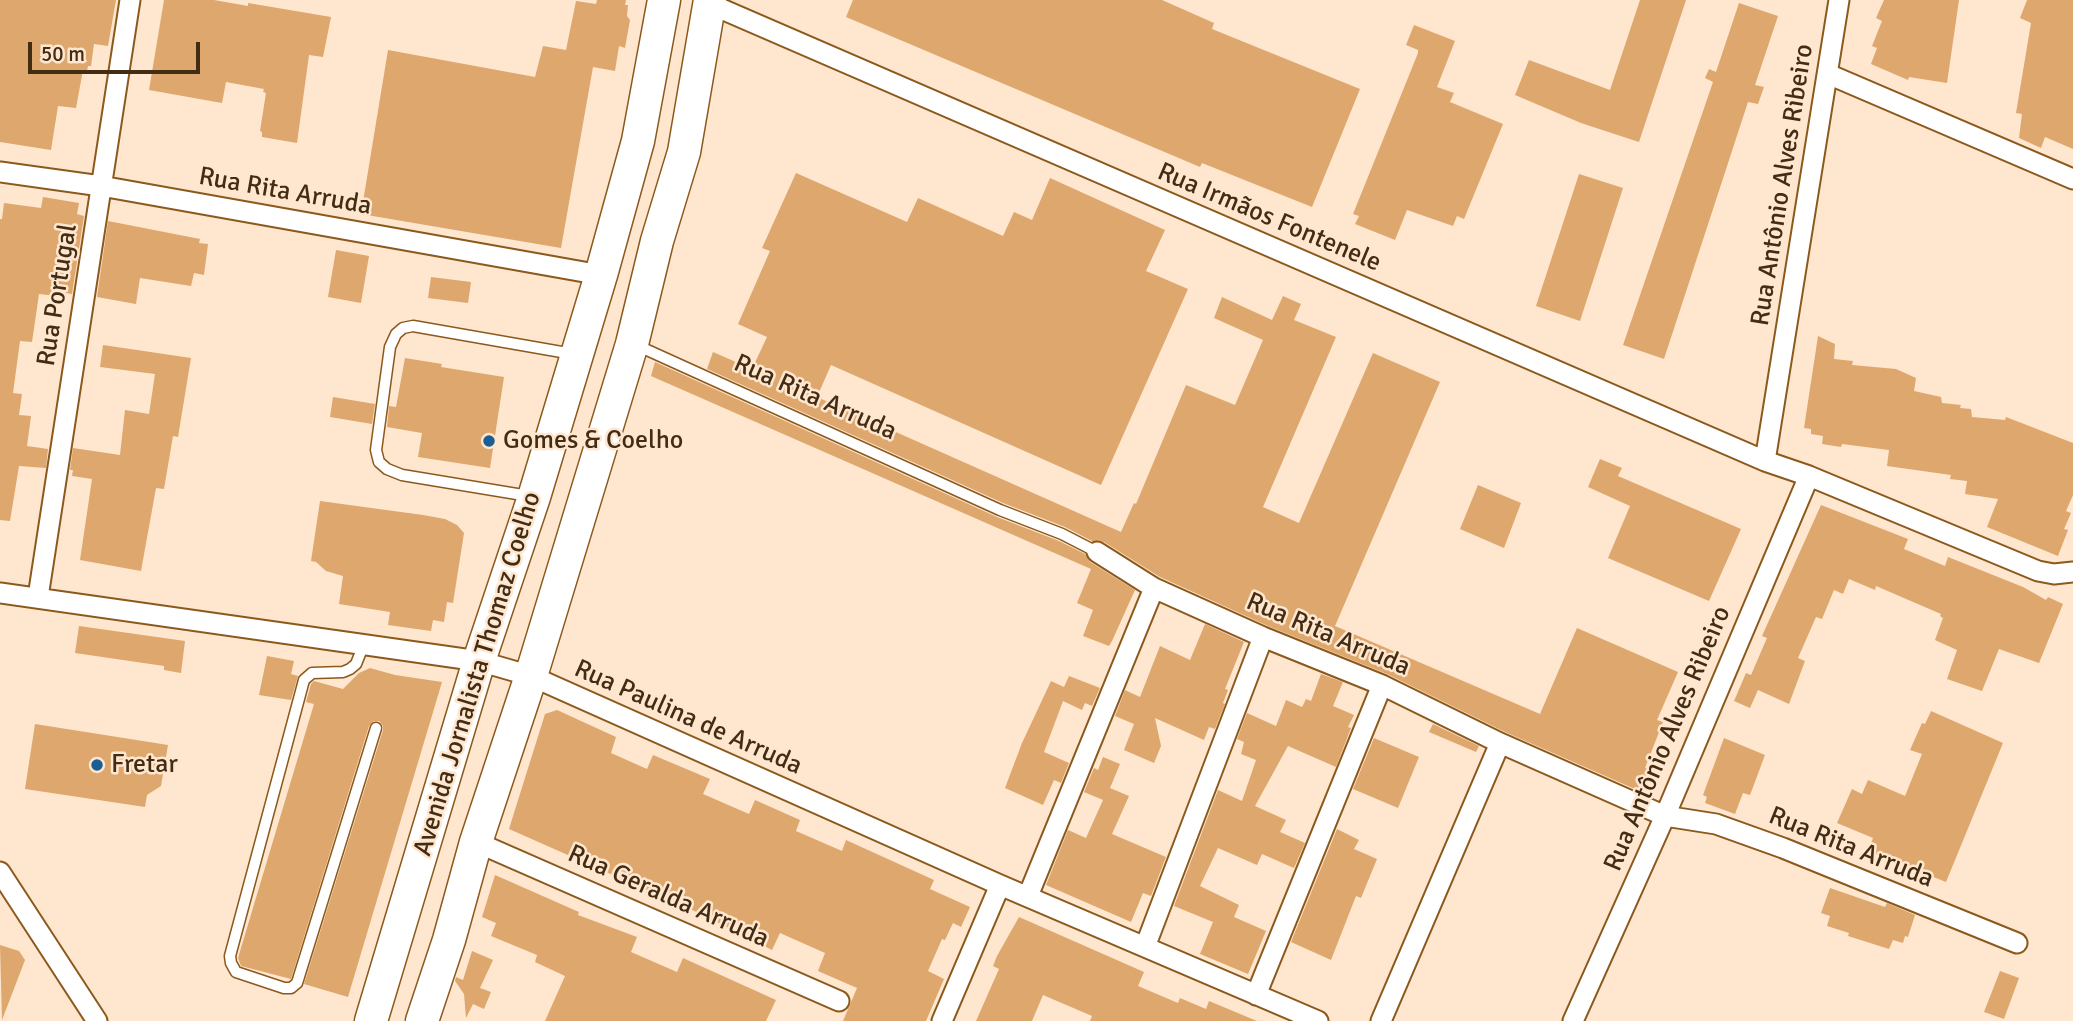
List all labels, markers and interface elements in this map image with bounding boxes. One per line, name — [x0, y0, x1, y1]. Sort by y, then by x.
scale bar — [32, 28, 203, 72]
text: 50 m — [41, 41, 85, 67]
street label: Rua Antônio Alves Ribeiro — [1745, 42, 1821, 328]
street label: Rua Irmãos Fontenele — [1153, 157, 1385, 279]
street label: Rua Rita Arruda — [196, 161, 374, 223]
street label: Rua Portugal — [31, 222, 85, 368]
street label: Rua Rita Arruda — [729, 348, 901, 448]
place label: Gomes & Coelho — [503, 425, 683, 457]
marker: Gomes & Coelho — [481, 433, 497, 449]
street label: Avenida Jornalista Thomaz Coelho — [408, 488, 548, 860]
street label: Rua Rita Arruda — [1241, 586, 1415, 684]
street label: Rua Antônio Alves Ribeiro — [1598, 602, 1738, 876]
street label: Rua Paulina de Arruda — [569, 654, 807, 782]
place label: Fretar — [111, 749, 178, 781]
marker: Fretar — [89, 757, 105, 773]
street label: Rua Rita Arruda — [1764, 801, 1938, 895]
street label: Rua Geralda Arruda — [563, 839, 773, 955]

